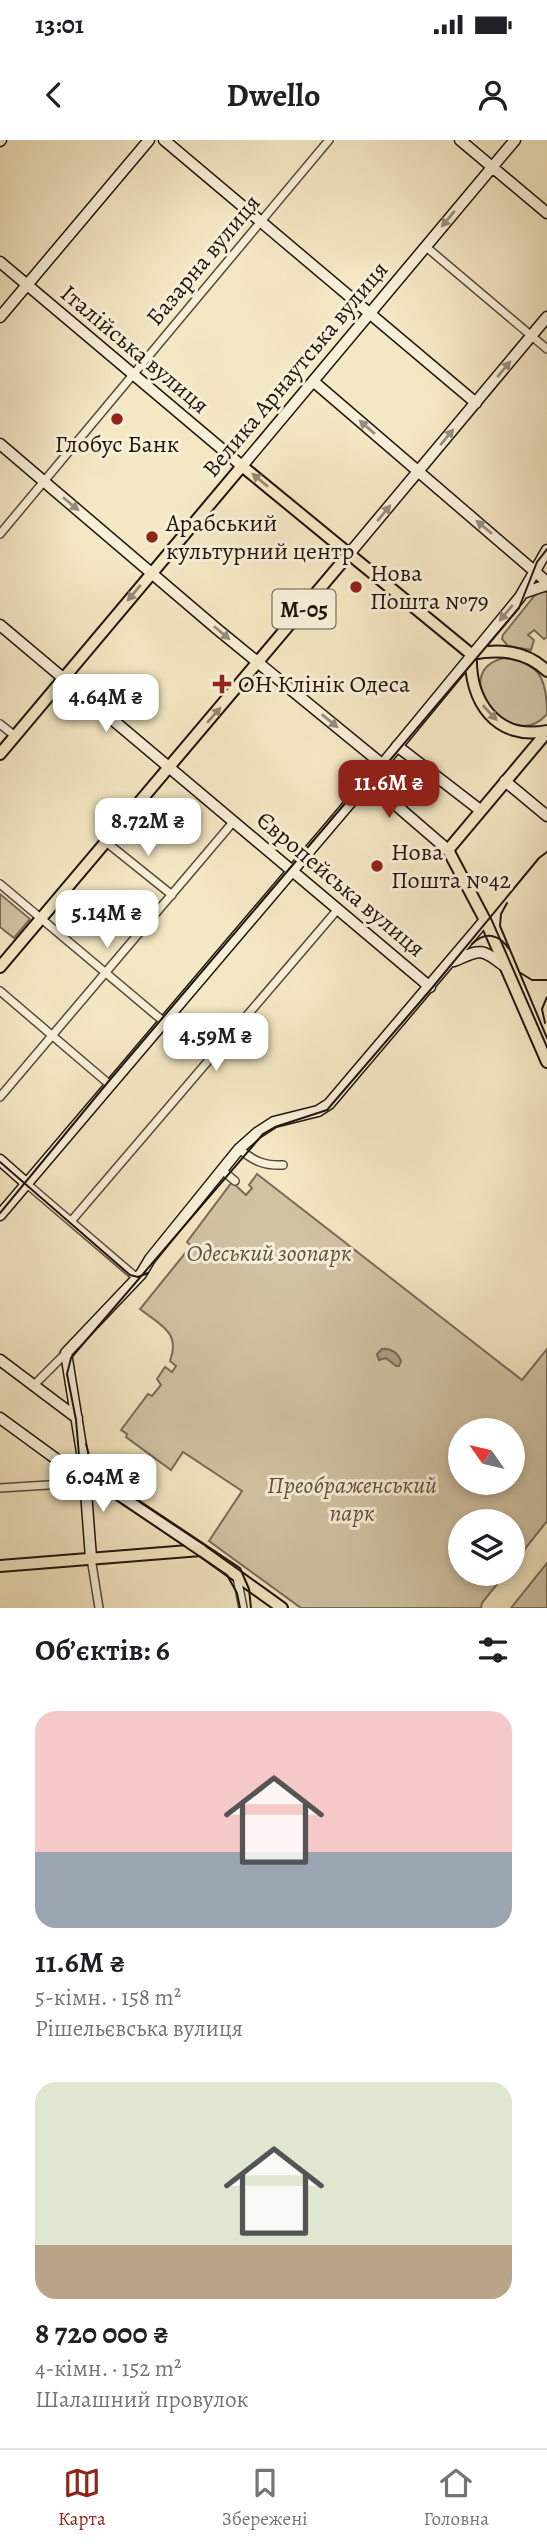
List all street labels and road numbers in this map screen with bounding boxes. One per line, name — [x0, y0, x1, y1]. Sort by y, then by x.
street label: Базарна вулиця — [139, 188, 267, 332]
street label: Велика Арнаутська вулиця — [195, 254, 395, 484]
street label: Італійська вулиця — [54, 277, 216, 421]
road number: М-05 — [272, 589, 336, 629]
street label: Європейська вулиця — [250, 804, 432, 964]

